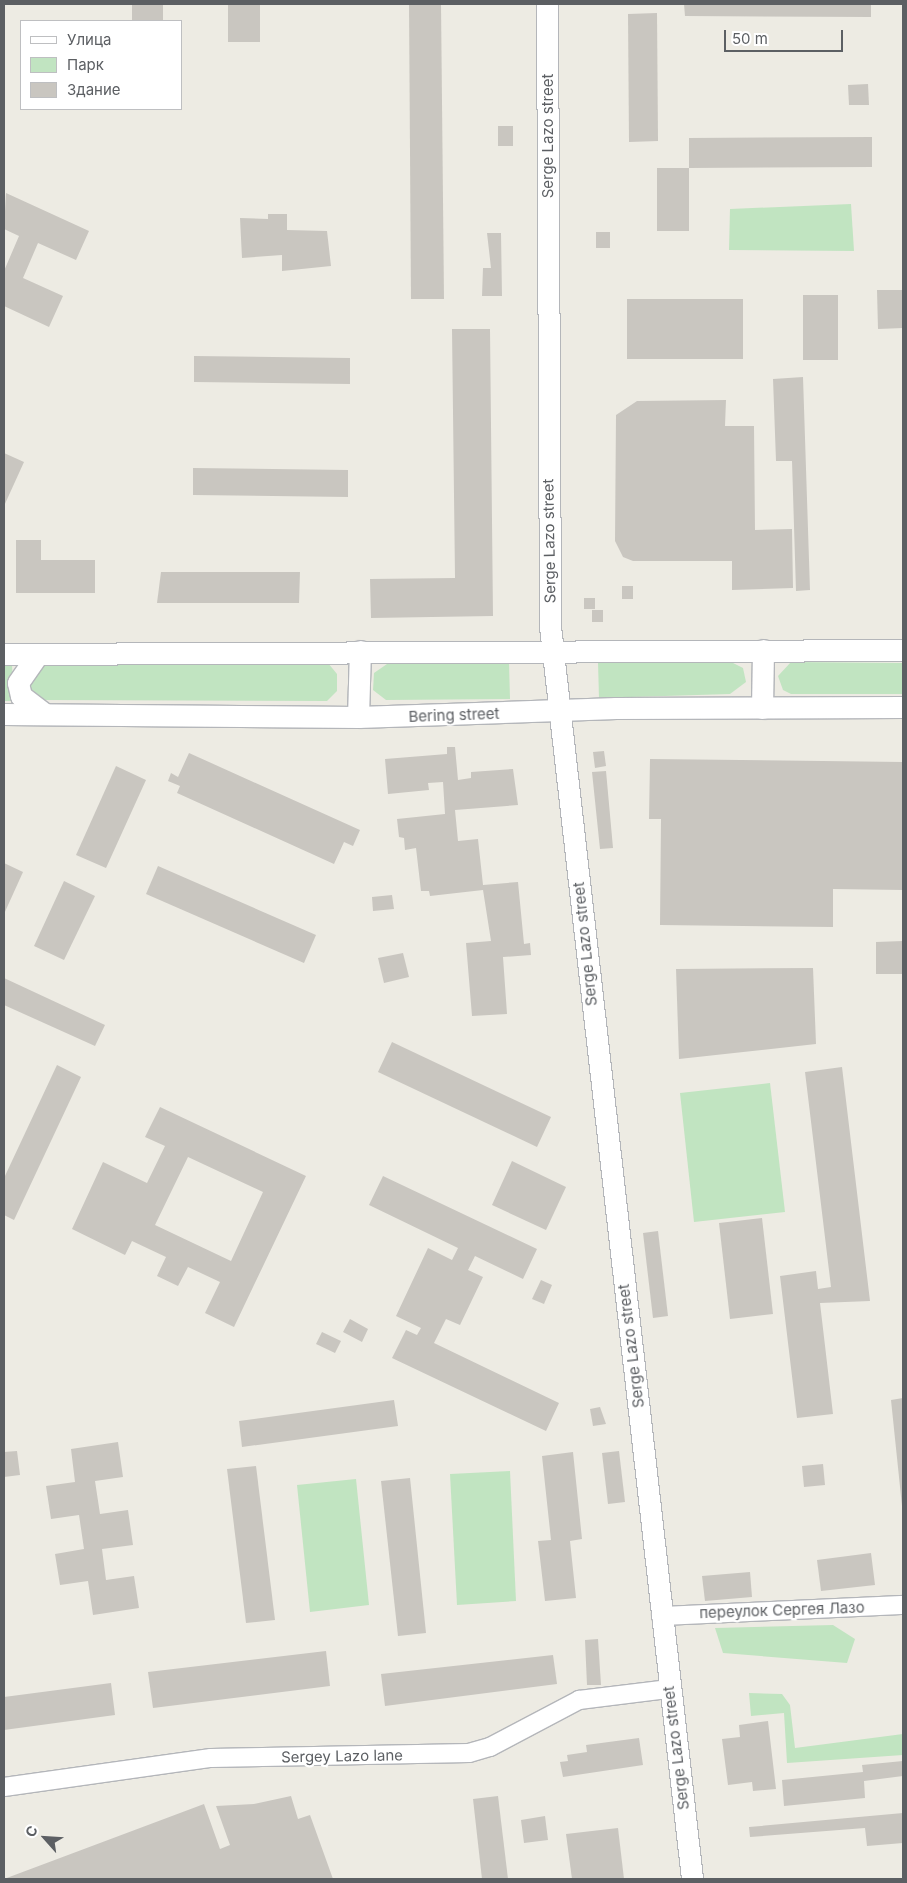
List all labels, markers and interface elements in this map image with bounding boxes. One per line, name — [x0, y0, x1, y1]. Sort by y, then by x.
legend — [20, 20, 182, 110]
scale bar — [727, 20, 846, 52]
text: 50 m — [732, 29, 768, 48]
text: Улица — [67, 30, 111, 49]
text: Парк — [67, 55, 104, 74]
street label: Serge Lazo street — [539, 74, 557, 198]
text: Здание — [67, 80, 121, 99]
street label: Serge Lazo street — [539, 478, 559, 604]
street label: Bering street — [408, 704, 500, 726]
street label: Serge Lazo street — [570, 881, 600, 1007]
street label: Serge Lazo street — [614, 1283, 648, 1409]
street label: переулок Сергея Лазо — [699, 1598, 865, 1622]
street label: Serge Lazo street — [659, 1685, 693, 1811]
street label: Sergey Lazo lane — [281, 1746, 403, 1766]
north arrow — [20, 1813, 70, 1863]
text: С — [21, 1823, 41, 1840]

